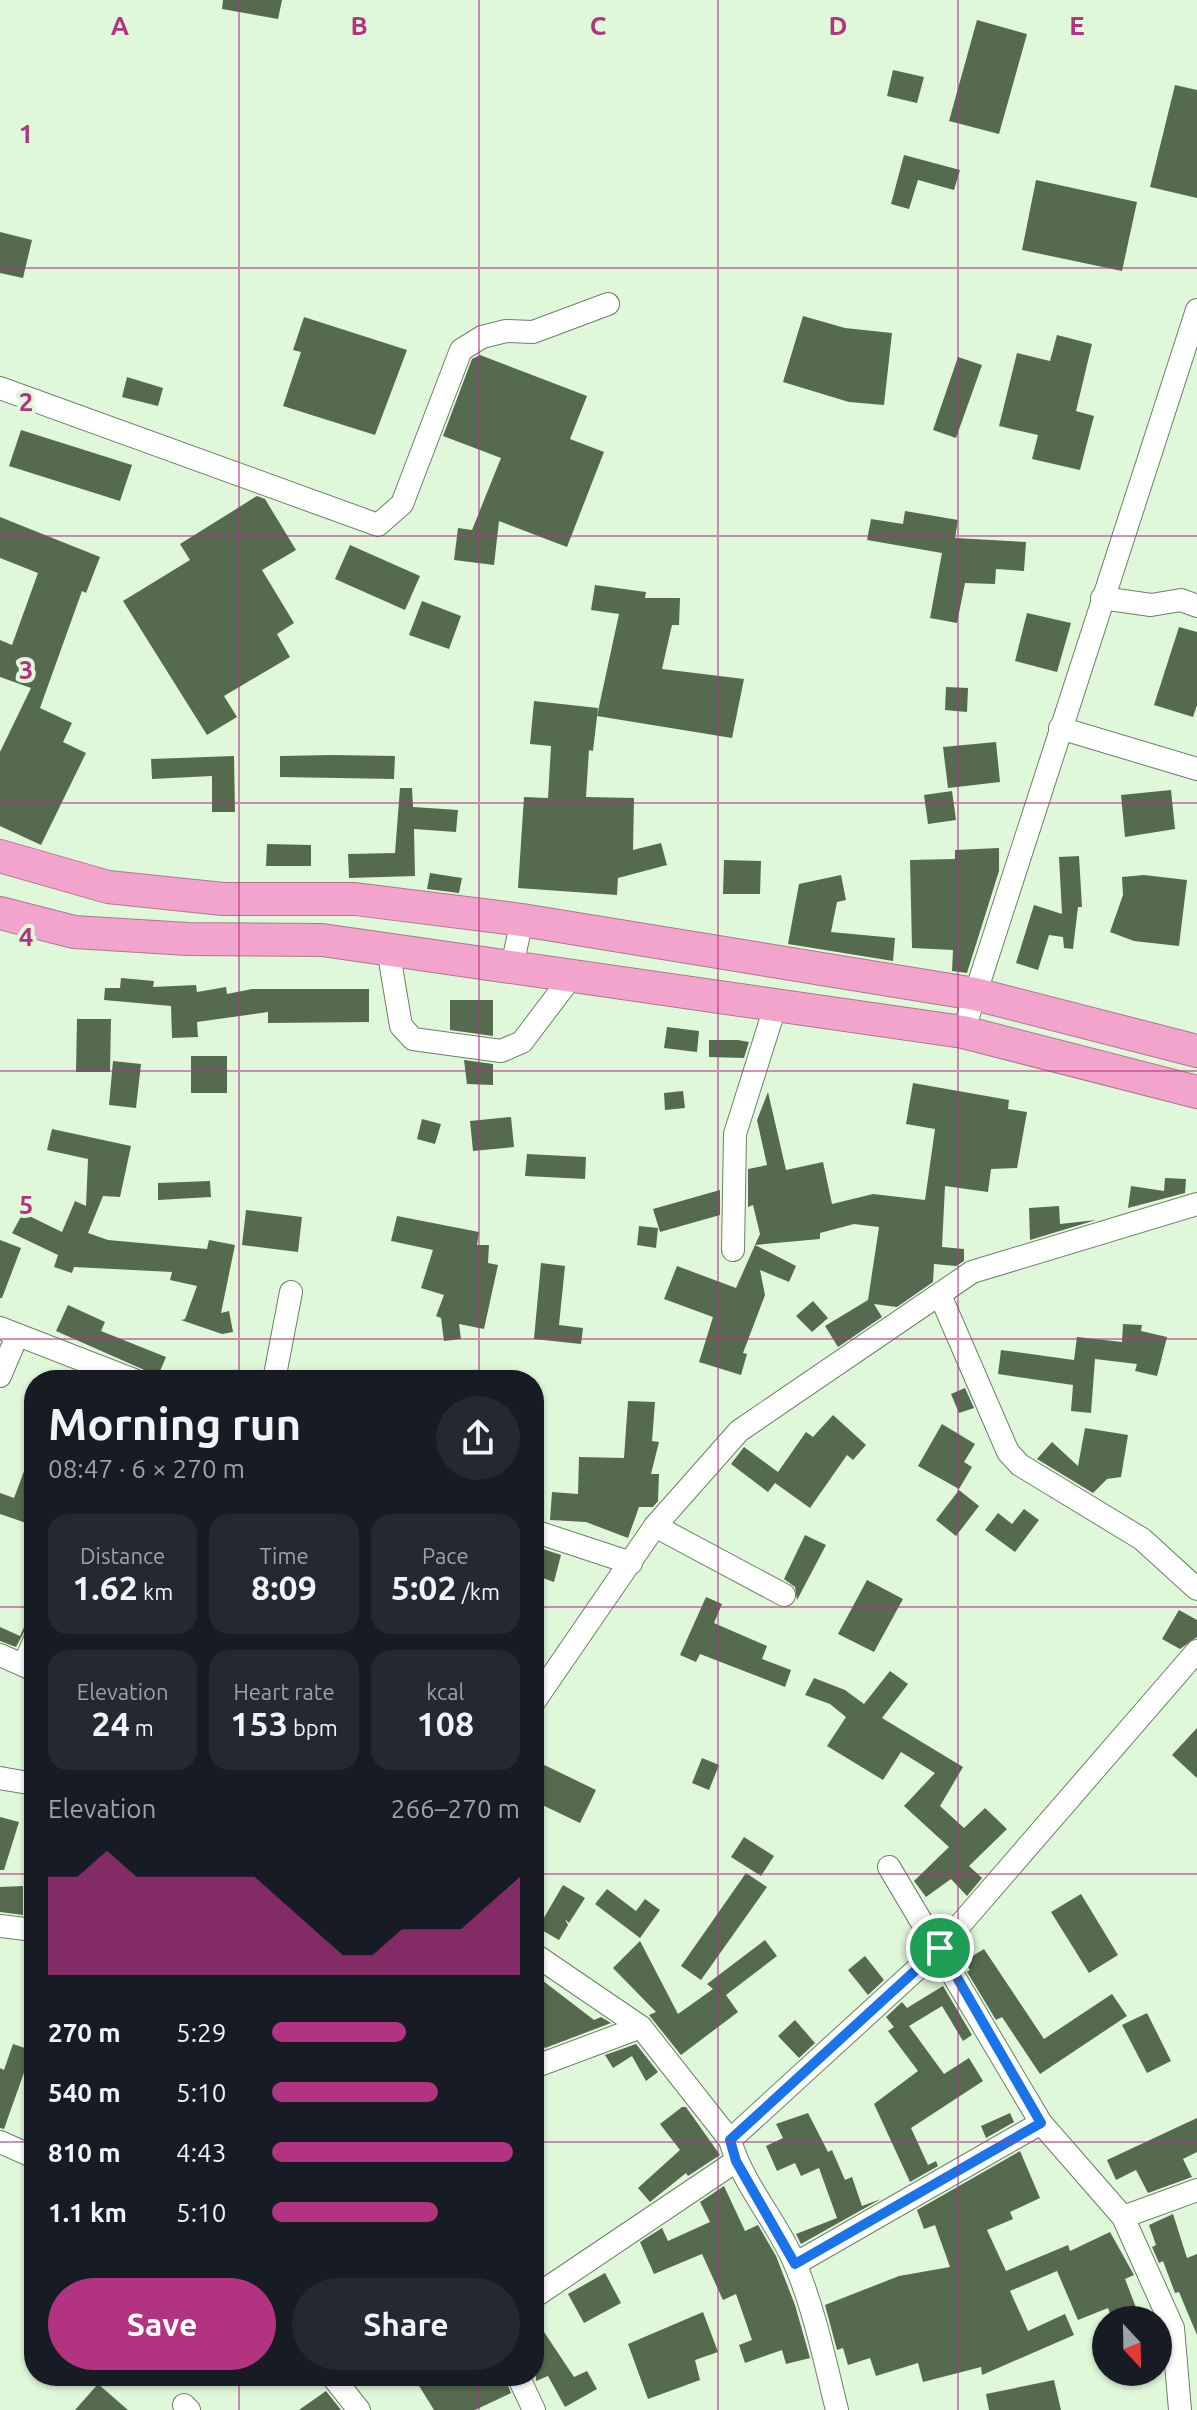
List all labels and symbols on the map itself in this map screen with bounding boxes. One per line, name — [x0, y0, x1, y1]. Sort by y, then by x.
text: A — [111, 11, 130, 40]
text: B — [350, 11, 368, 40]
text: C — [590, 11, 607, 40]
text: D — [829, 11, 847, 40]
text: E — [1069, 11, 1085, 40]
text: 1 — [19, 119, 33, 148]
text: 2 — [19, 387, 33, 416]
text: 3 — [19, 655, 33, 684]
text: 4 — [19, 922, 33, 951]
text: 5 — [19, 1190, 33, 1219]
pin — [906, 1914, 974, 1982]
north arrow — [1092, 2306, 1172, 2386]

